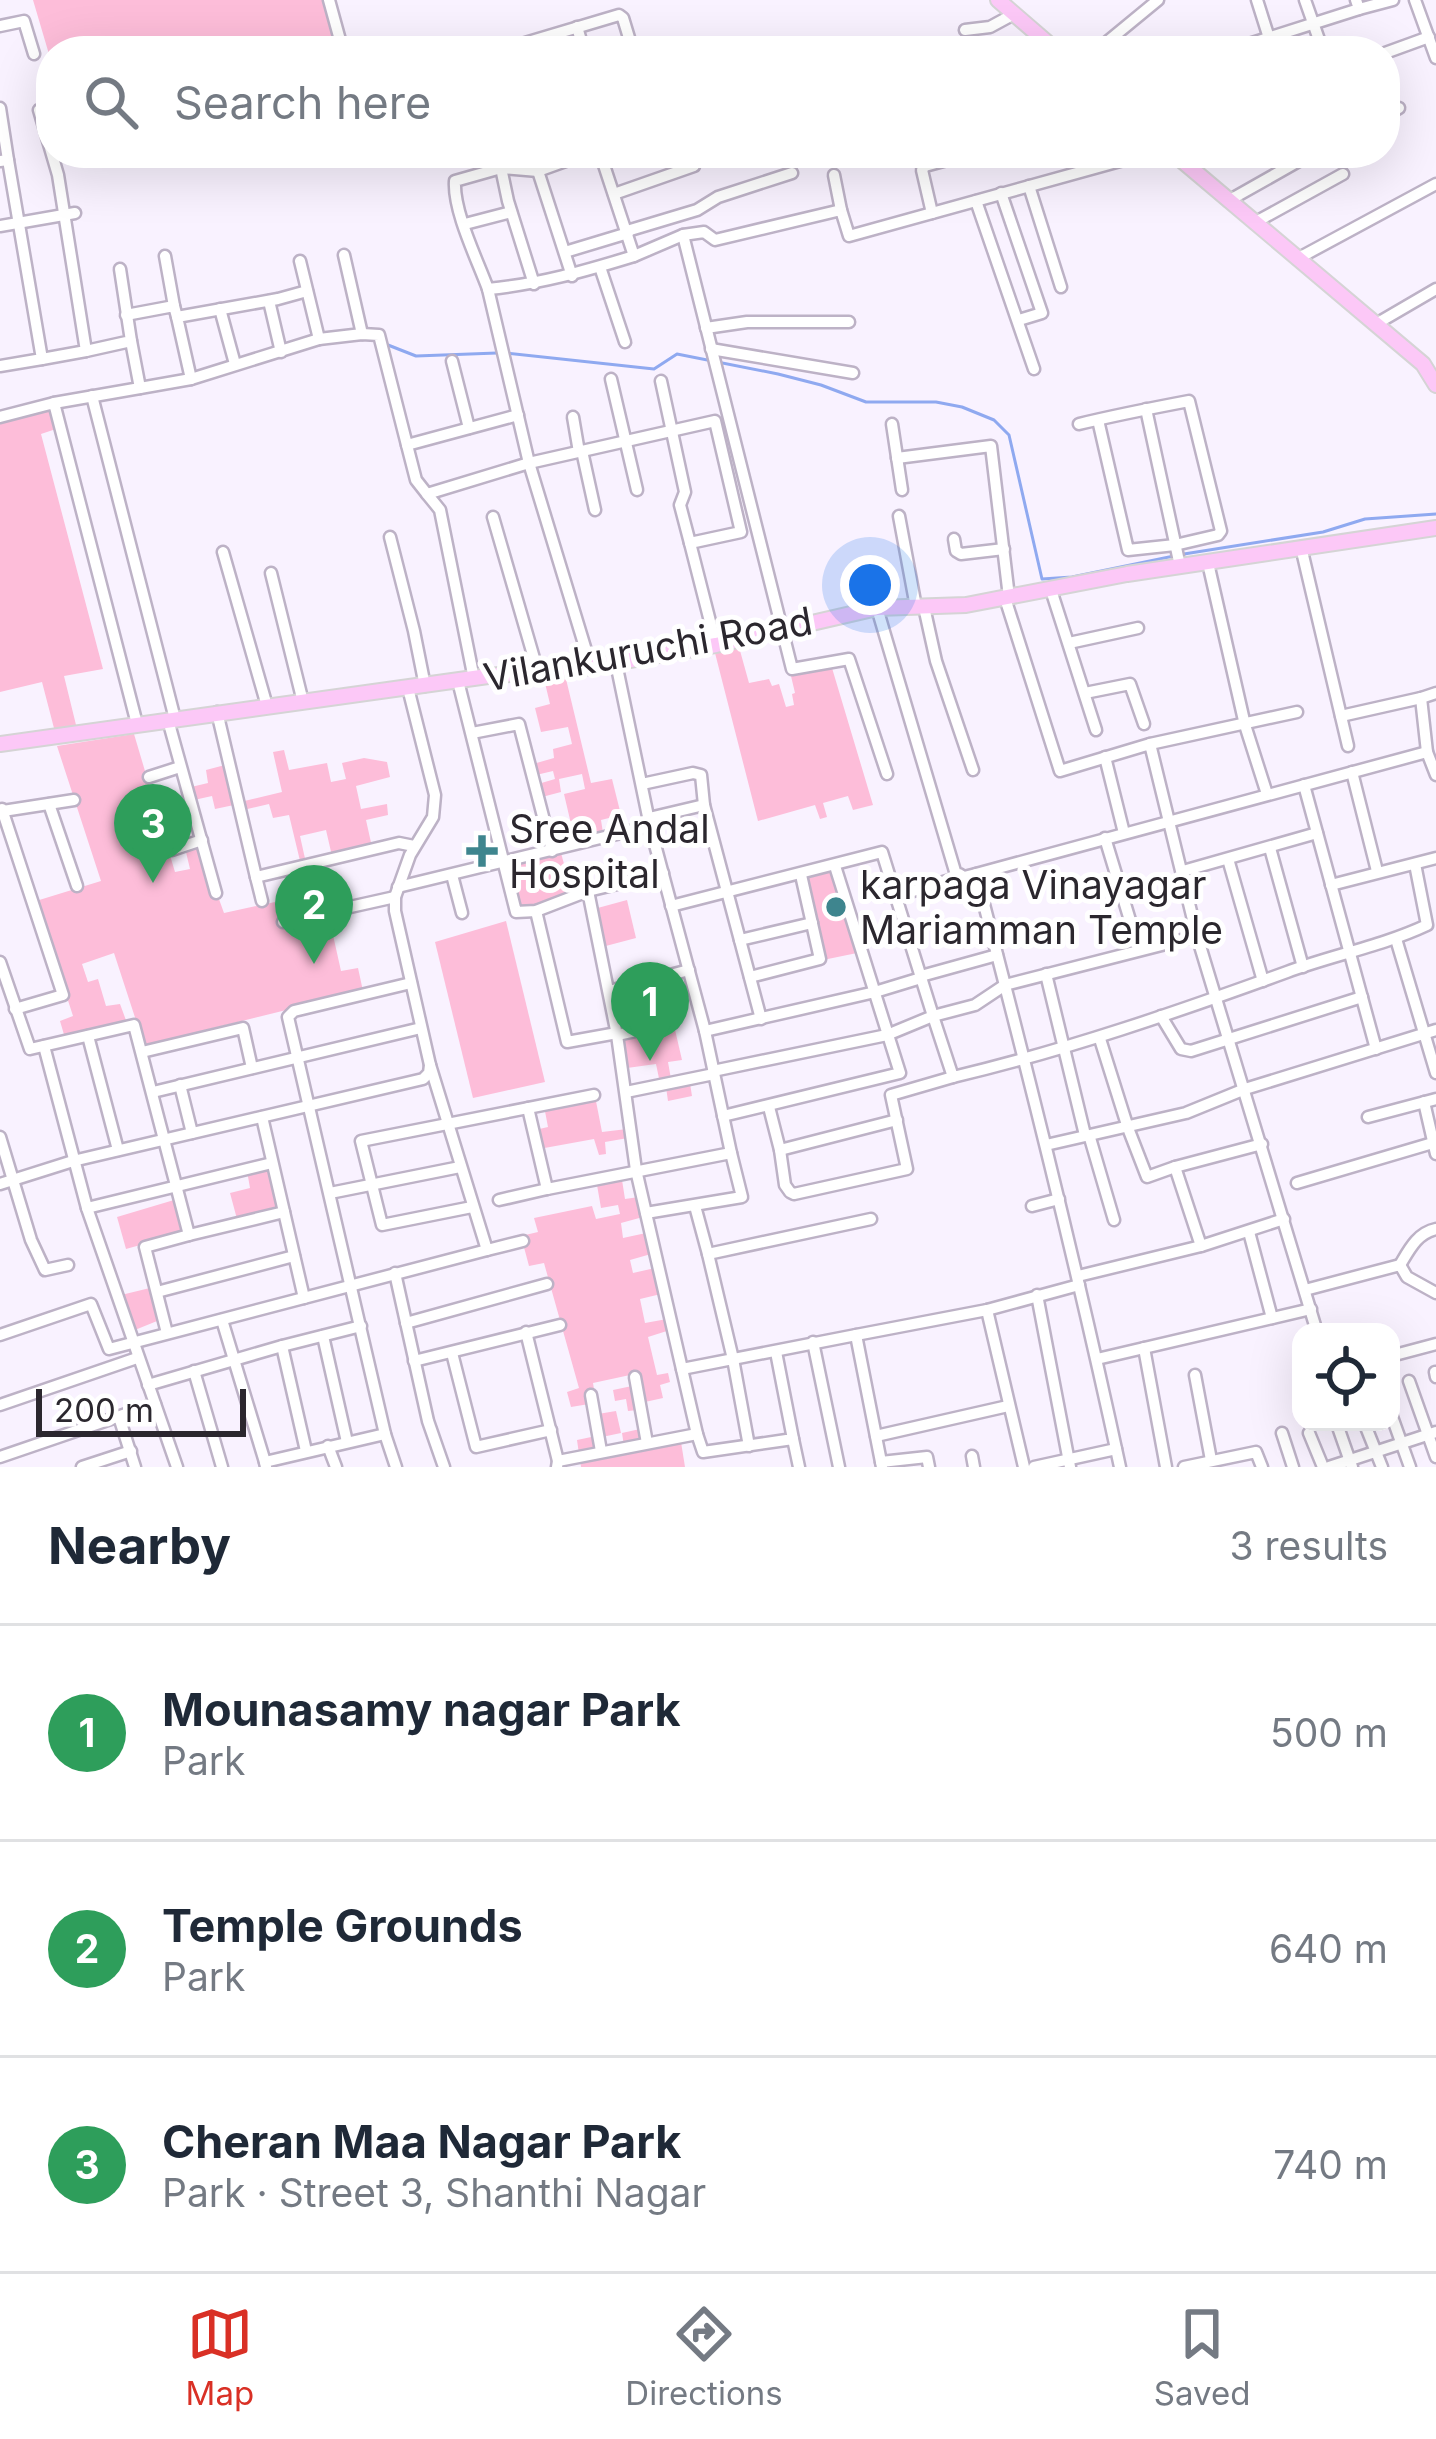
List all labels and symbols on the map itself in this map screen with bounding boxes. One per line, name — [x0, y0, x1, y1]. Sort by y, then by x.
your location — [840, 555, 900, 615]
street label: Vilankuruchi Road — [480, 596, 816, 701]
pin: 3 — [114, 784, 192, 883]
place label: Sree Andal Hospital — [509, 805, 710, 897]
marker: Sree Andal Hospital — [466, 835, 498, 867]
place label: karpaga Vinayagar Mariamman Temple — [860, 861, 1223, 953]
pin: 2 — [275, 865, 353, 964]
marker: karpaga Vinayagar Mariamman Temple — [823, 894, 849, 920]
pin: 1 — [611, 962, 689, 1061]
scale bar — [36, 1383, 246, 1436]

